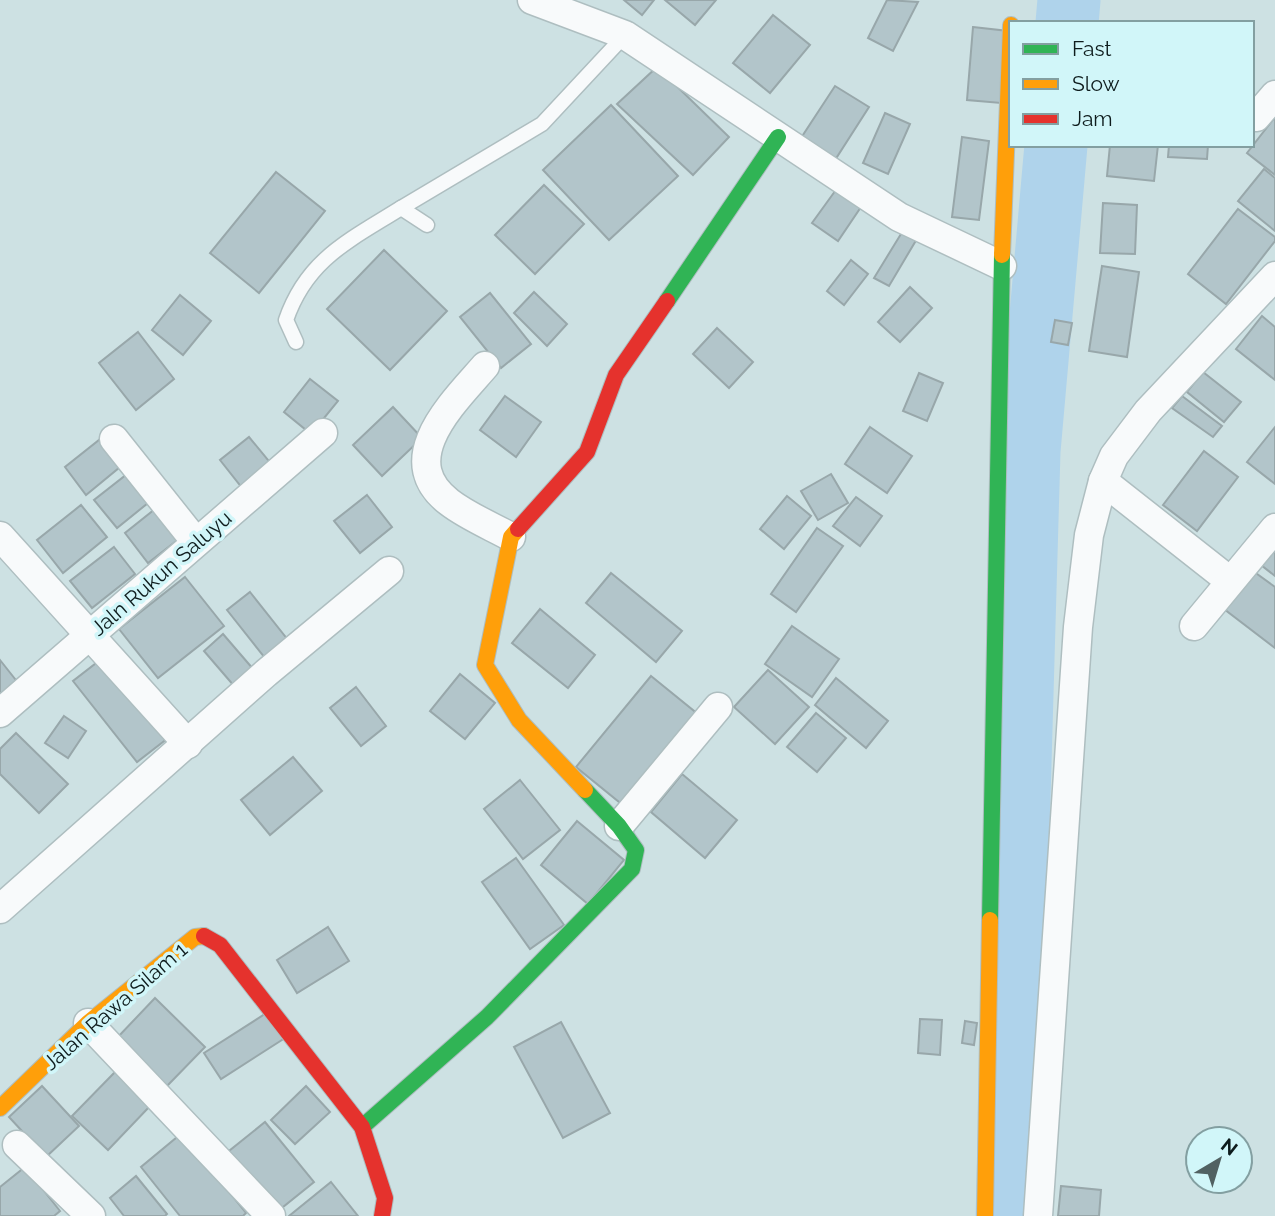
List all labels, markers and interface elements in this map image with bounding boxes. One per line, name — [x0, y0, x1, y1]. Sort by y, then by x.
legend — [1009, 21, 1254, 147]
text: Fast — [1072, 36, 1112, 61]
text: Slow — [1072, 71, 1120, 96]
text: Jam — [1072, 106, 1113, 131]
street label: Jaln Rukun Saluyu — [86, 505, 236, 641]
street label: Jalan Rawa Silam 1 — [38, 937, 192, 1075]
north arrow — [1184, 1125, 1254, 1195]
text: N — [1217, 1133, 1242, 1160]

